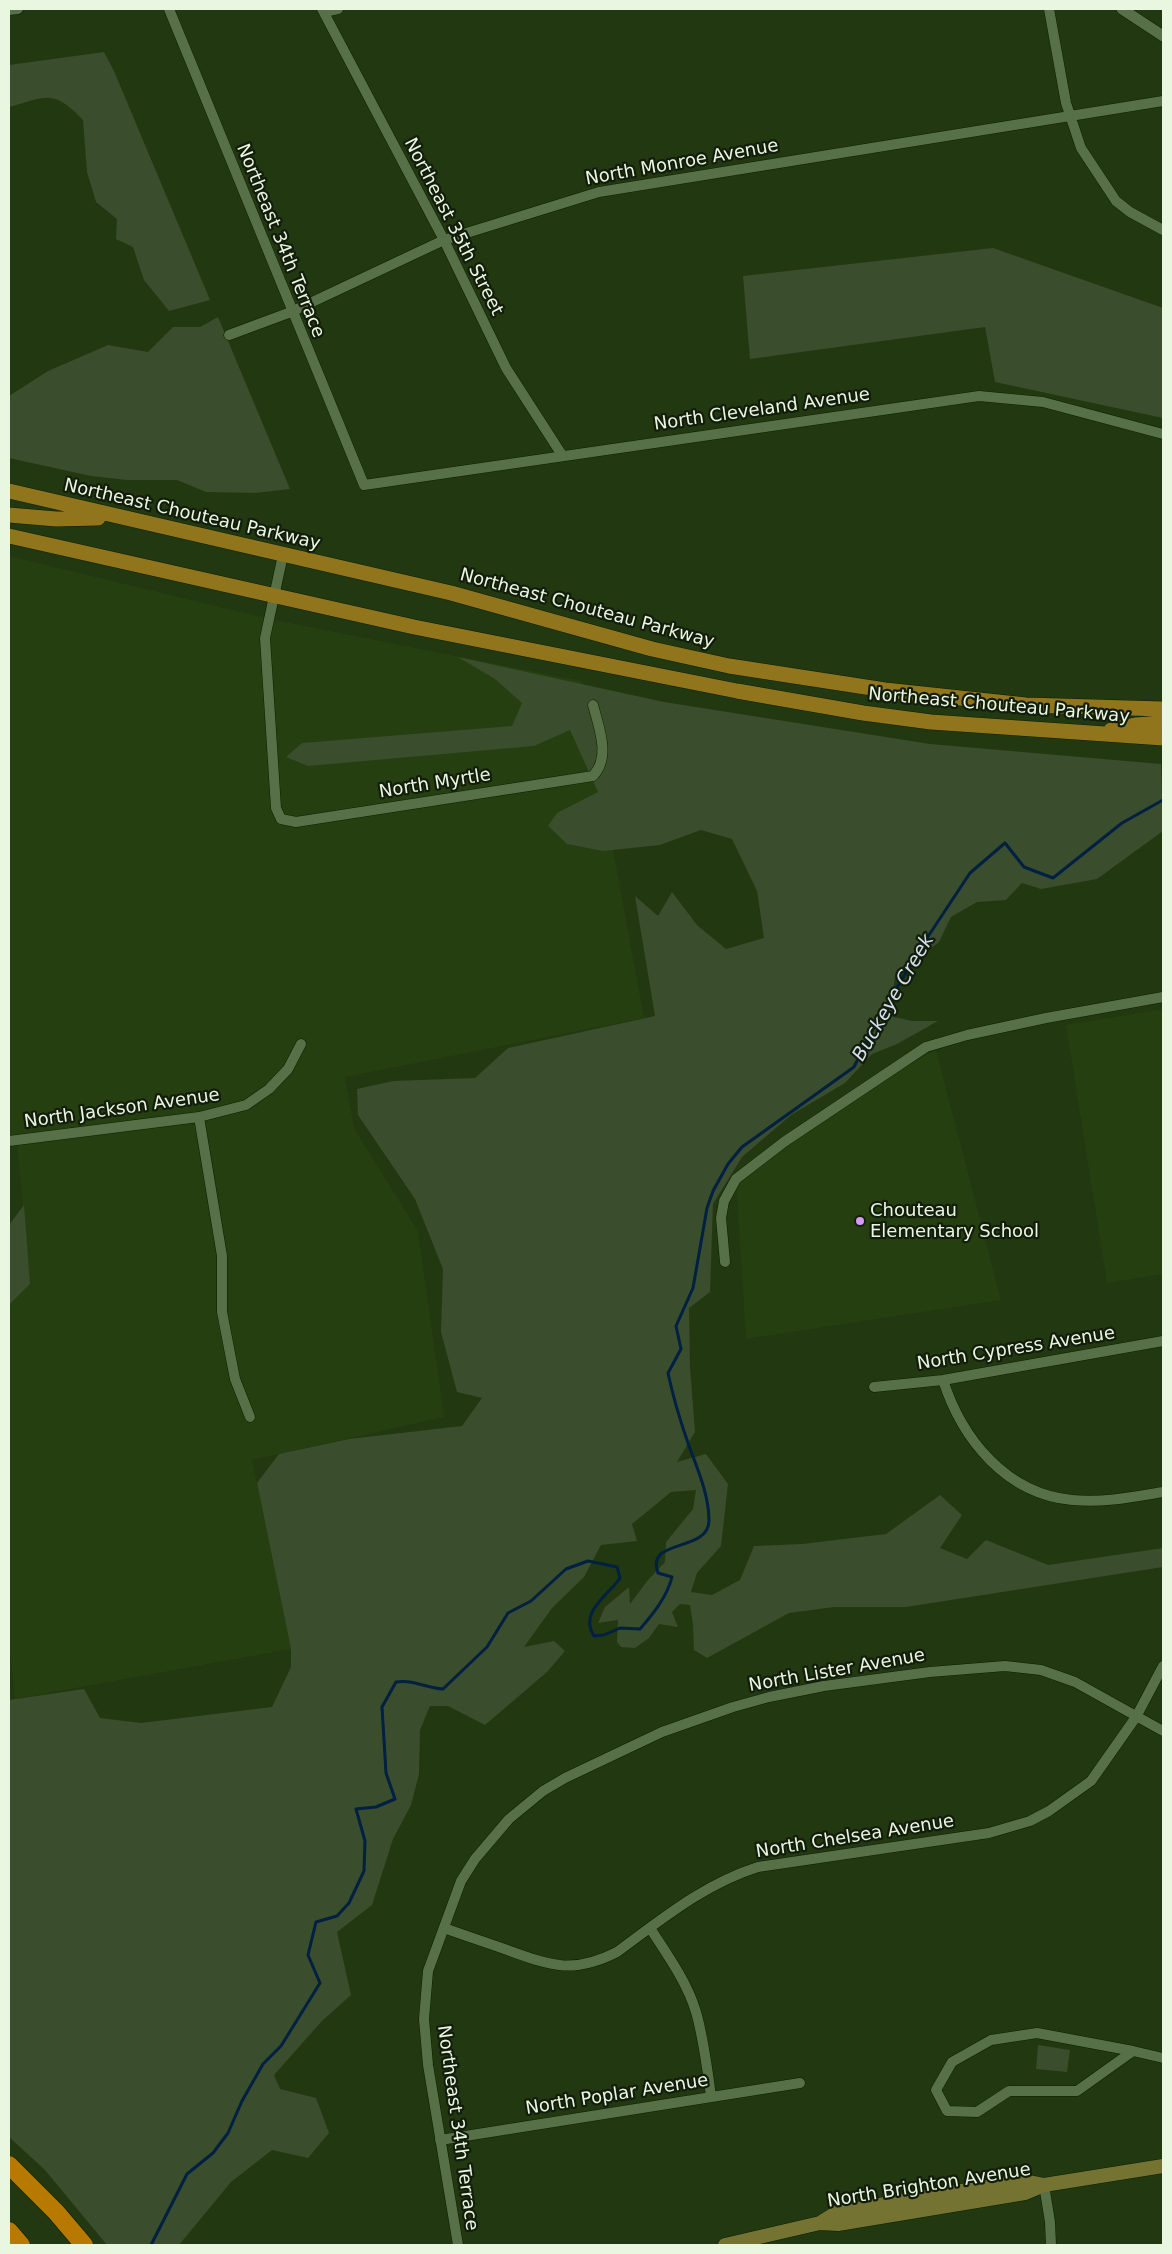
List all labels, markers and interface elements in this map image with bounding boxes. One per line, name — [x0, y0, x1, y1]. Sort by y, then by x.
street label: Northeast 35th Street — [399, 135, 507, 319]
street label: North Monroe Avenue — [584, 135, 780, 191]
street label: Northeast 34th Terrace — [231, 141, 329, 341]
street label: North Cleveland Avenue — [653, 384, 871, 436]
street label: Northeast Chouteau Parkway — [62, 475, 322, 555]
street label: Northeast Chouteau Parkway — [457, 565, 717, 653]
street label: Northeast Chouteau Parkway — [867, 684, 1131, 728]
street label: North Myrtle — [378, 765, 492, 803]
water label: Buckeye Creek — [848, 931, 940, 1065]
street label: North Jackson Avenue — [23, 1085, 221, 1133]
place label: Chouteau Elementary School — [870, 1200, 1039, 1242]
marker: Chouteau Elementary School — [854, 1215, 866, 1227]
street label: North Cypress Avenue — [915, 1323, 1117, 1375]
street label: North Lister Avenue — [747, 1645, 927, 1697]
street label: North Chelsea Avenue — [754, 1811, 956, 1863]
street label: Northeast 34th Terrace — [432, 2024, 482, 2232]
street label: North Poplar Avenue — [524, 2070, 710, 2120]
street label: North Brighton Avenue — [826, 2159, 1032, 2213]

